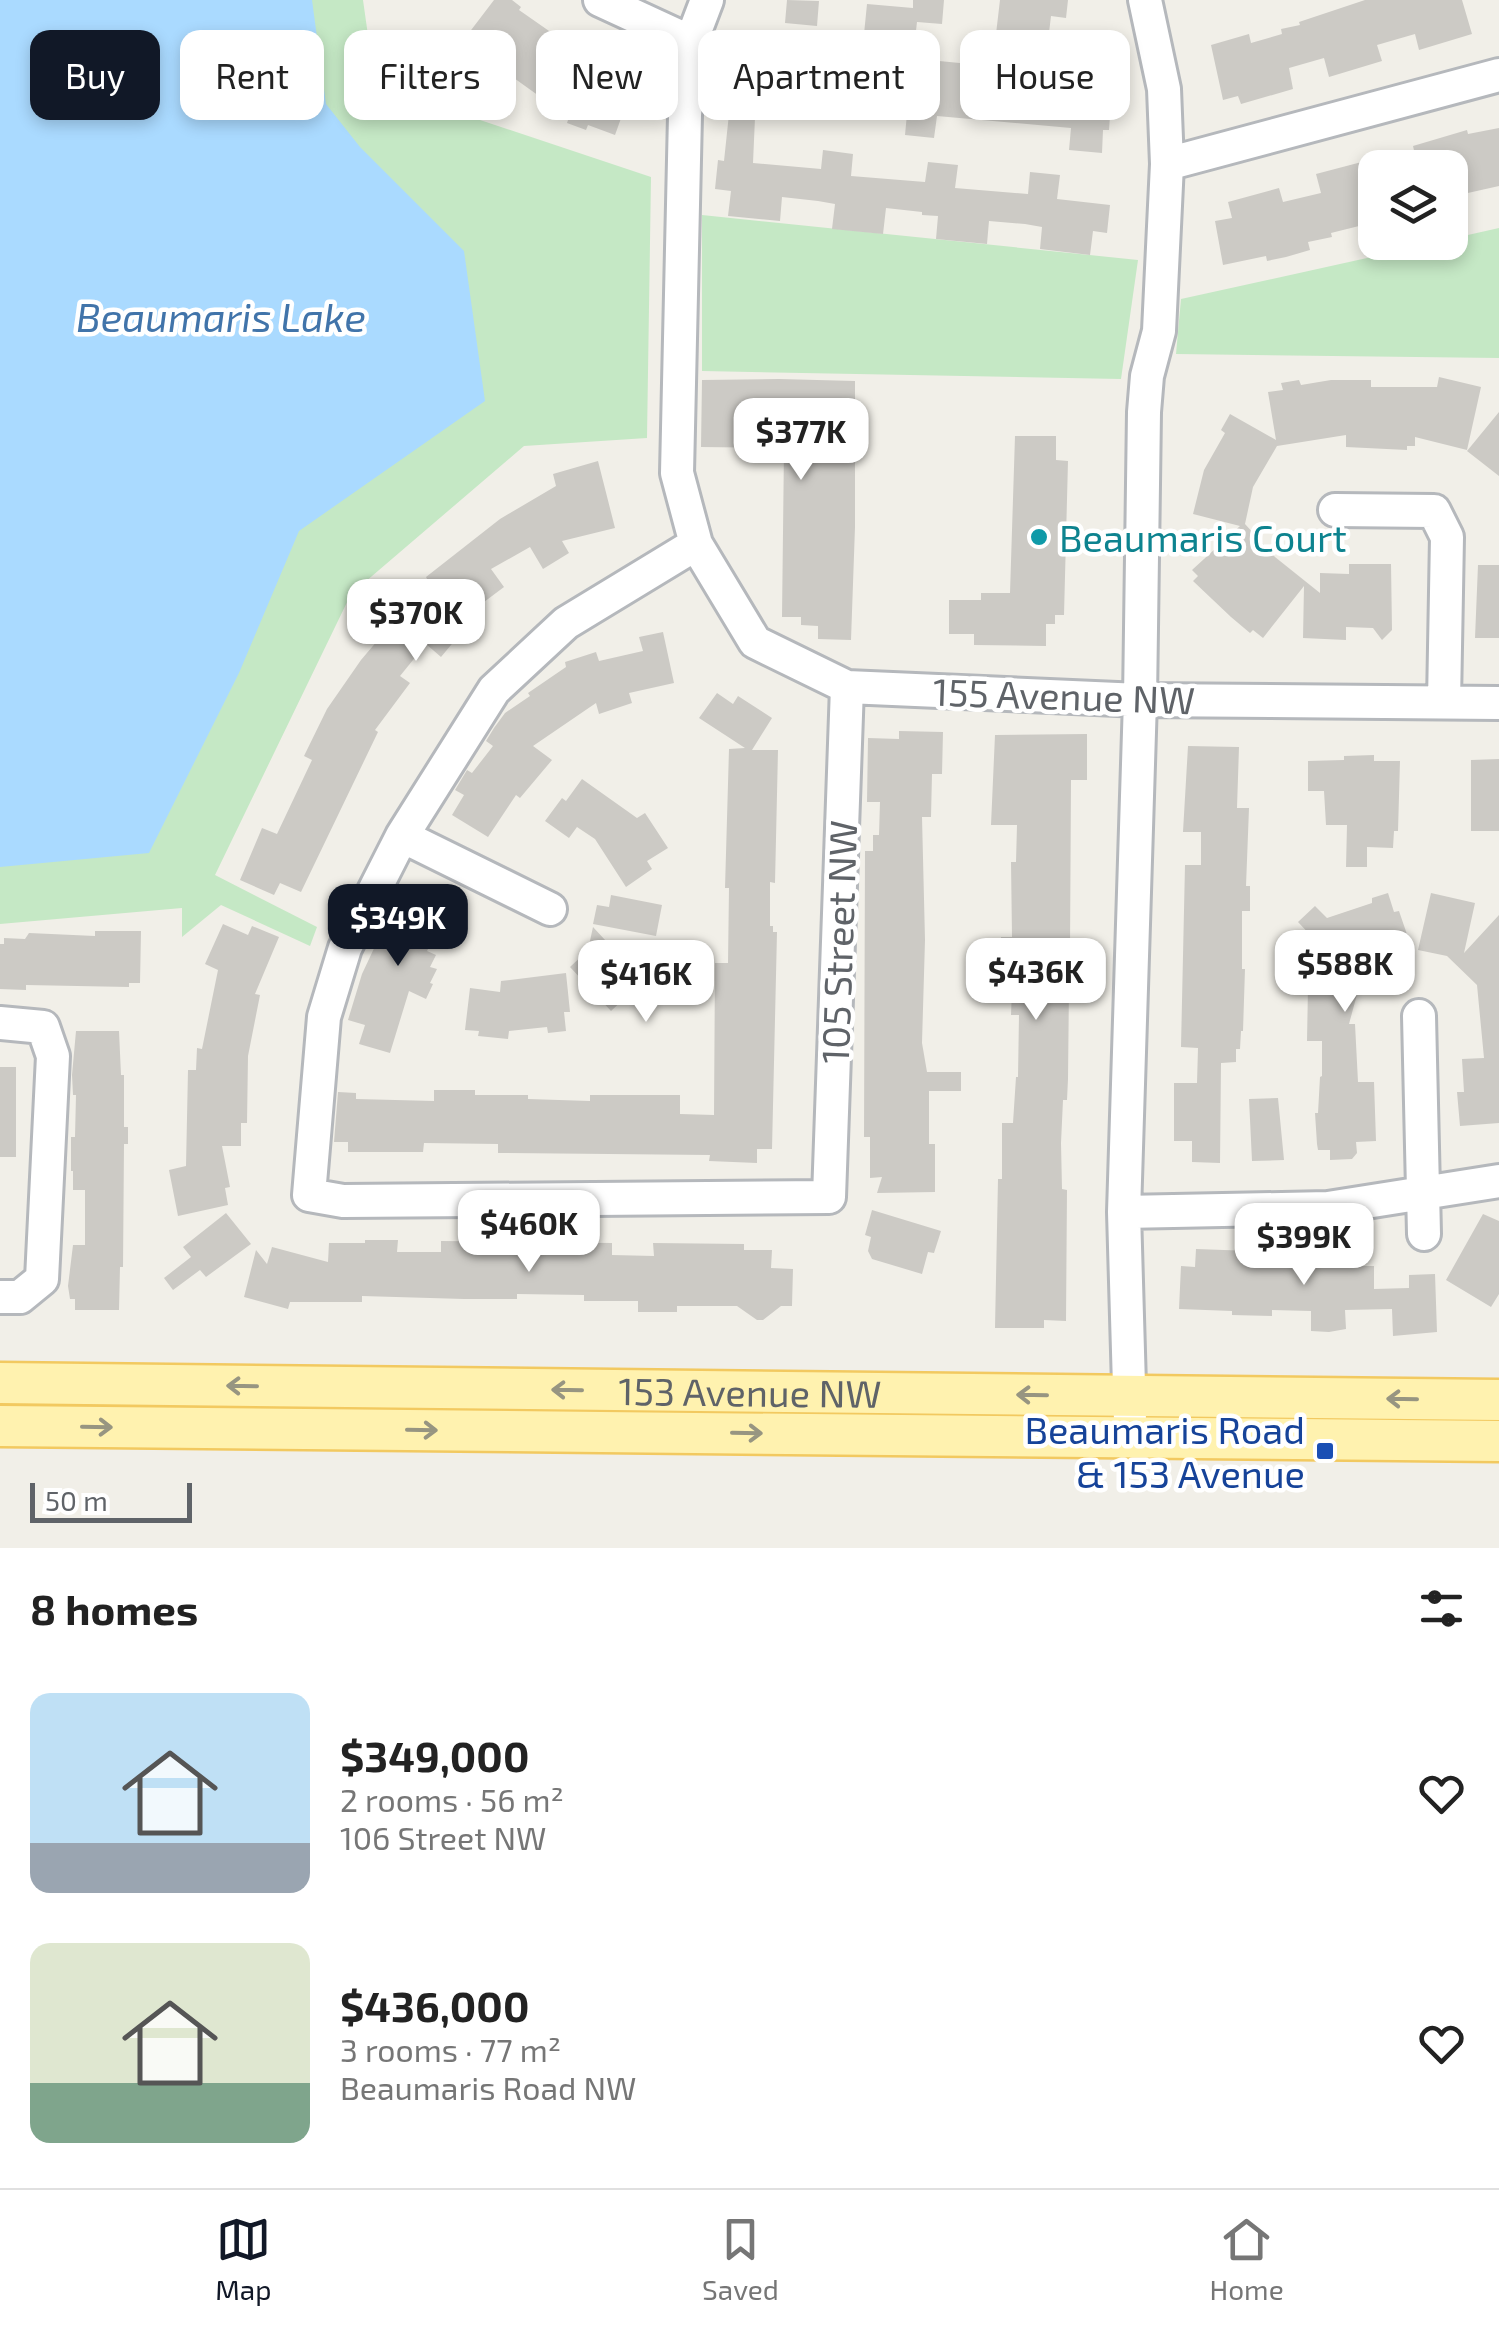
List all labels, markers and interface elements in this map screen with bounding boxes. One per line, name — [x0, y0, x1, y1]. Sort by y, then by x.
chip: Buy — [30, 30, 160, 120]
chip: Rent — [180, 30, 324, 120]
chip: Filters — [344, 30, 516, 120]
chip: New — [536, 30, 678, 120]
chip: Apartment — [698, 30, 940, 120]
chip: House — [960, 30, 1130, 120]
map controls — [1358, 150, 1468, 260]
button: layers — [1358, 150, 1468, 260]
water label: Beaumaris Lake — [76, 292, 366, 340]
pin: $377K — [731, 398, 871, 483]
text: $377K — [756, 411, 846, 449]
place label: Beaumaris Court — [1059, 514, 1347, 560]
marker: Beaumaris Court — [1028, 526, 1050, 548]
pin: $370K — [346, 579, 486, 664]
text: $370K — [369, 592, 463, 630]
street label: 155 Avenue NW — [932, 667, 1196, 723]
street label: 105 Street NW — [811, 819, 865, 1065]
pin: $349K — [328, 884, 468, 969]
text: $349K — [350, 897, 446, 935]
pin: $588K — [1275, 930, 1415, 1015]
pin: $436K — [966, 938, 1106, 1023]
pin: $416K — [576, 940, 716, 1025]
text: $588K — [1297, 943, 1393, 981]
text: $436K — [988, 951, 1084, 989]
text: $416K — [600, 953, 692, 991]
pin: $460K — [459, 1190, 599, 1275]
text: $460K — [480, 1203, 578, 1241]
pin: $399K — [1234, 1203, 1374, 1288]
text: $399K — [1257, 1216, 1351, 1254]
street label: 153 Avenue NW — [618, 1367, 882, 1416]
one-way arrow — [227, 1376, 260, 1396]
one-way arrow — [552, 1380, 584, 1399]
one-way arrow — [1017, 1385, 1049, 1404]
one-way arrow — [1386, 1390, 1418, 1408]
place label: Beaumaris Road & 153 Avenue — [1024, 1406, 1305, 1496]
one-way arrow — [81, 1417, 113, 1436]
one-way arrow — [406, 1420, 438, 1440]
one-way arrow — [730, 1424, 763, 1442]
marker: Beaumaris Road & 153 Avenue — [1314, 1440, 1336, 1462]
scale bar — [30, 1478, 192, 1522]
text: 50 m — [45, 1483, 108, 1517]
icon: filters — [1414, 1581, 1469, 1636]
text: 8 homes — [30, 1583, 198, 1633]
text: $349,000 — [340, 1730, 529, 1780]
icon: home — [110, 1733, 230, 1853]
icon: heart — [1414, 1766, 1469, 1821]
text: 2 rooms · 56 m² — [340, 1780, 564, 1818]
text: 106 Street NW — [340, 1818, 546, 1856]
text: $436,000 — [340, 1980, 529, 2030]
icon: home — [110, 1983, 230, 2103]
icon: heart — [1414, 2016, 1469, 2071]
text: 3 rooms · 77 m² — [340, 2030, 561, 2068]
text: Beaumaris Road NW — [340, 2068, 636, 2106]
tab: Map — [215, 2212, 271, 2306]
tab: Saved — [702, 2212, 779, 2306]
tab: Home — [1210, 2212, 1284, 2306]

